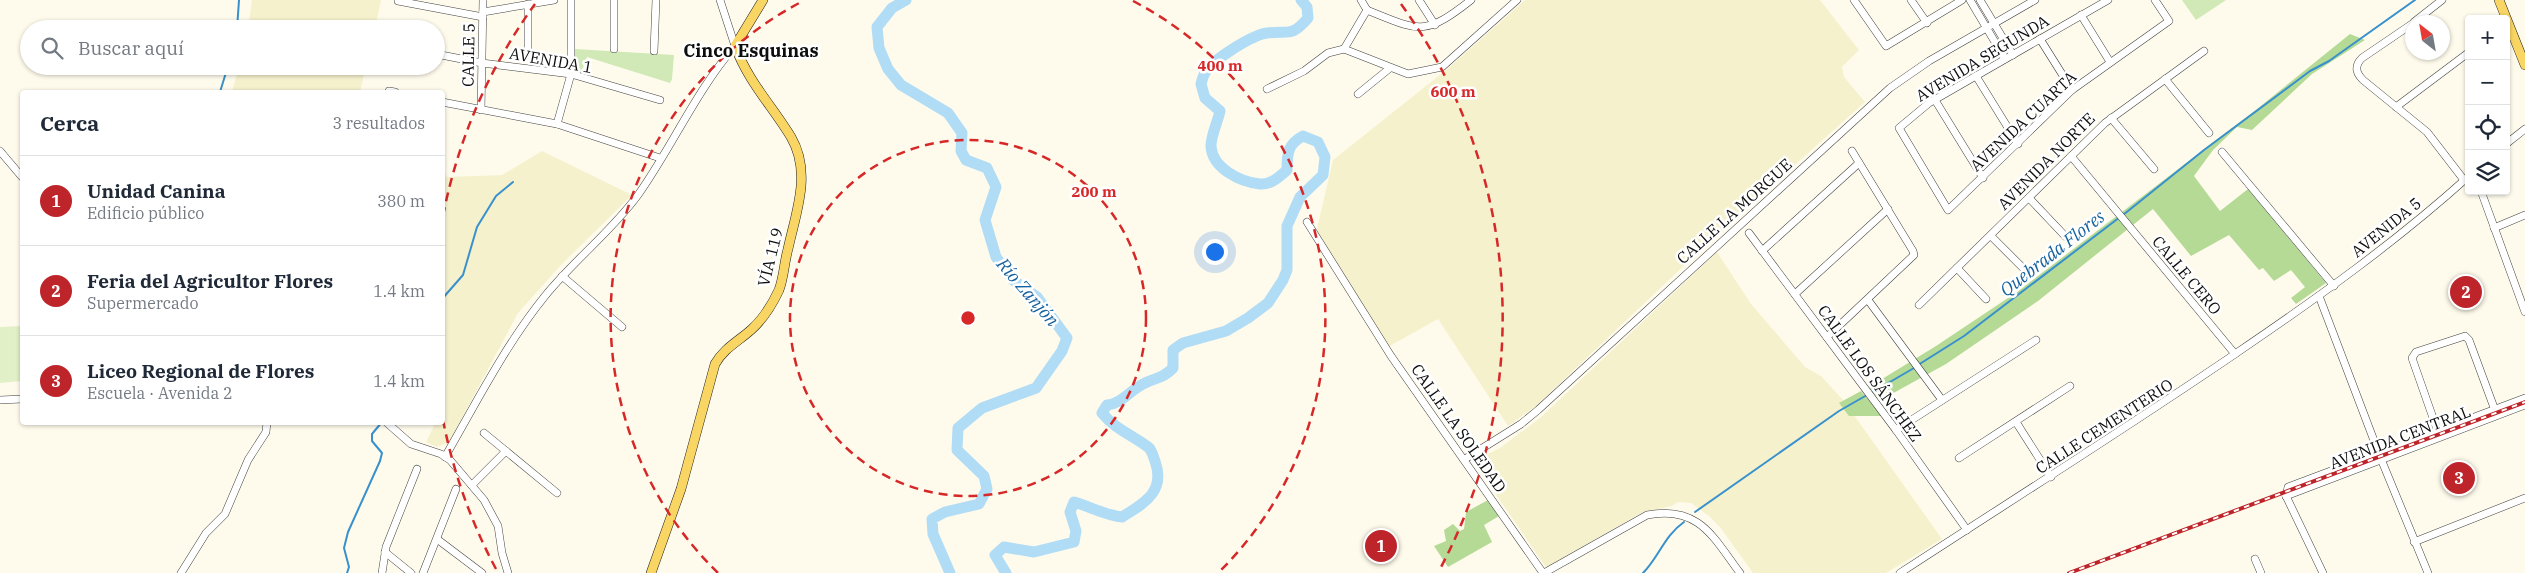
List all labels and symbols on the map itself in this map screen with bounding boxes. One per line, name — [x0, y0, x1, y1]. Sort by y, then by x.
street label: AVENIDA SEGUNDA — [1912, 10, 2052, 106]
north arrow — [2405, 15, 2450, 60]
street label: CALLE 5 — [457, 23, 479, 87]
district label: Cinco Esquinas — [683, 39, 819, 62]
street label: AVENIDA 1 — [508, 43, 594, 77]
text: 400 m — [1197, 56, 1243, 75]
street label: AVENIDA CUARTA — [1966, 67, 2080, 175]
text: 600 m — [1430, 82, 1476, 101]
street label: AVENIDA NORTE — [1993, 108, 2099, 214]
street label: CALLE LA MORGUE — [1672, 154, 1796, 268]
text: 200 m — [1071, 182, 1117, 201]
street label: AVENIDA 5 — [2347, 193, 2425, 261]
water label: Quebrada Flores — [1995, 205, 2109, 301]
street label: VÍA 119 — [752, 225, 787, 288]
street label: CALLE CERO — [2148, 231, 2226, 319]
your location — [1202, 239, 1228, 265]
water label: Río Zanjón — [991, 252, 1065, 332]
pin: 2 — [2450, 273, 2482, 311]
street label: CALLE LOS SÁNCHEZ — [1814, 300, 1927, 445]
centre of rings — [959, 309, 977, 327]
street label: CALLE LA SOLEDAD — [1407, 360, 1511, 496]
street label: CALLE CEMENTERIO — [2032, 374, 2176, 478]
street label: AVENIDA CENTRAL — [2327, 401, 2473, 473]
pin: 3 — [2443, 459, 2475, 497]
pin: 1 — [1365, 527, 1397, 565]

